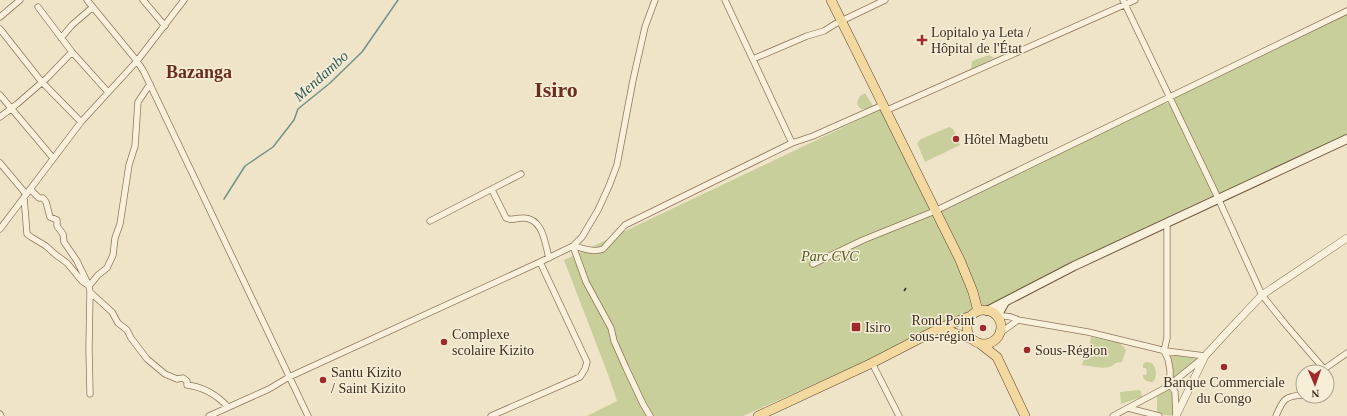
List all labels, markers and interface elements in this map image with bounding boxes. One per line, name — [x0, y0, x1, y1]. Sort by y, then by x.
place label: Lopitalo ya Leta / Hôpital de l'État — [931, 25, 1031, 56]
marker: Lopitalo ya Leta / Hôpital de l'État — [916, 34, 928, 46]
water label: Mendambo — [290, 47, 352, 105]
district label: Bazanga — [166, 62, 232, 82]
district label: Isiro — [534, 77, 578, 102]
place label: Hôtel Magbetu — [964, 132, 1048, 147]
marker: Hôtel Magbetu — [951, 134, 961, 144]
park label: Parc CVC — [800, 249, 859, 264]
place label: Rond Point sous-région — [910, 313, 975, 344]
place label: Isiro — [865, 320, 891, 335]
marker: Isiro — [850, 321, 862, 333]
marker: Rond Point sous-région — [978, 323, 988, 333]
place label: Complexe scolaire Kizito — [452, 327, 534, 358]
marker: Complexe scolaire Kizito — [439, 337, 449, 347]
place label: Sous-Région — [1035, 343, 1107, 358]
marker: Sous-Région — [1022, 345, 1032, 355]
marker: Banque Commerciale du Congo — [1219, 362, 1229, 372]
north arrow — [1295, 364, 1335, 404]
place label: Santu Kizito / Saint Kizito — [331, 365, 406, 396]
marker: Santu Kizito / Saint Kizito — [318, 375, 328, 385]
place label: Banque Commerciale du Congo — [1163, 375, 1285, 406]
text: N — [1311, 388, 1320, 400]

